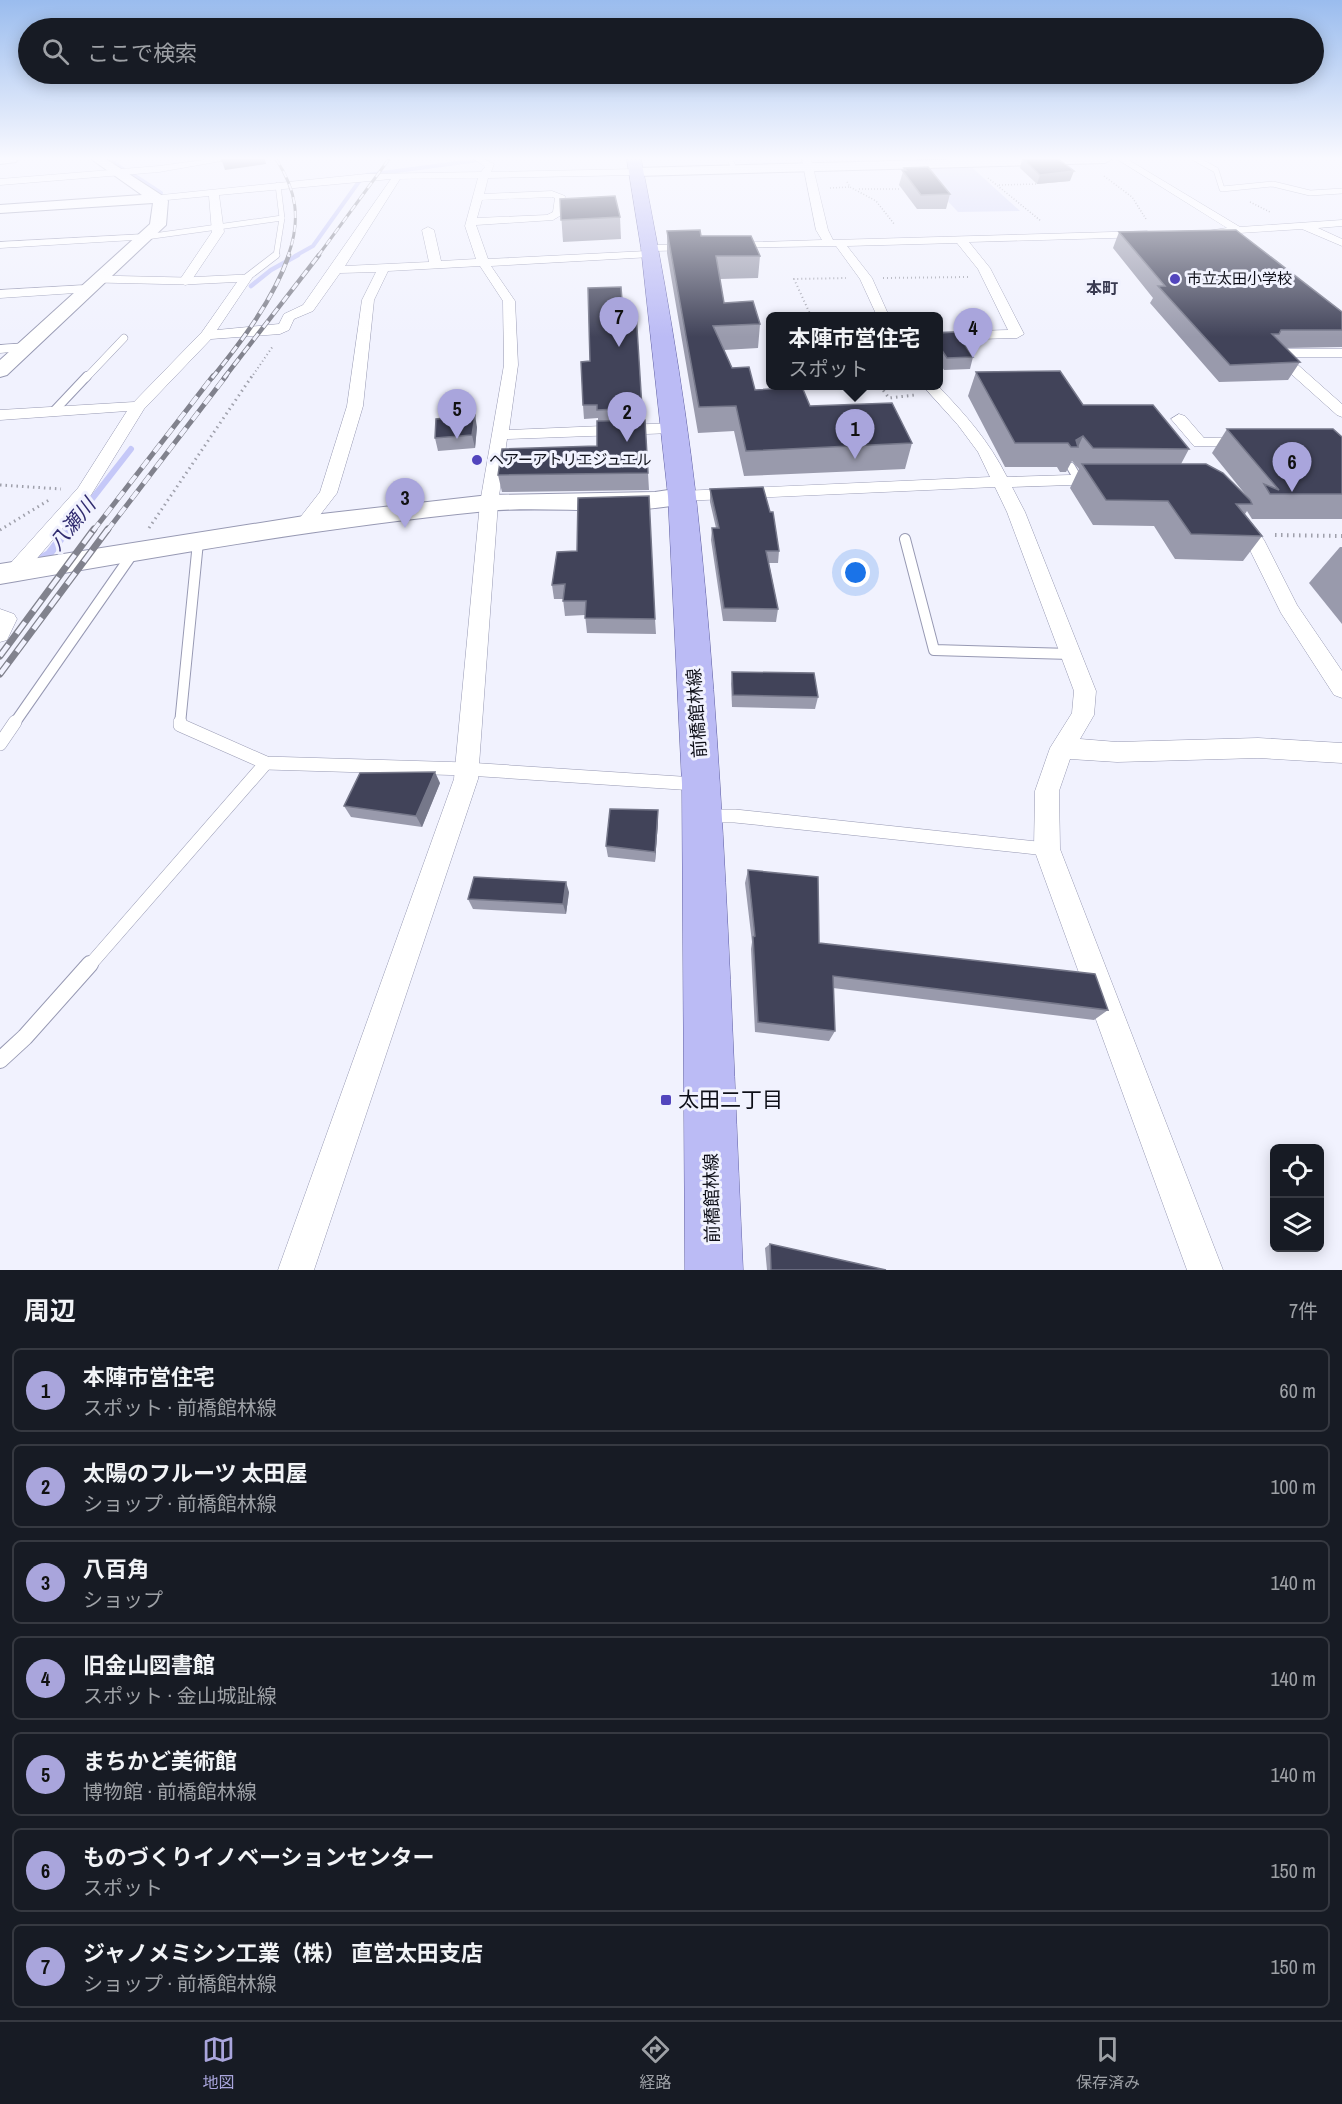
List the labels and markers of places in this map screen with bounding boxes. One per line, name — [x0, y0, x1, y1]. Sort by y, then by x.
place label: 市立太田小学校 — [1187, 268, 1292, 289]
marker: 市立太田小学校 — [1168, 272, 1182, 286]
pin: 7 — [600, 298, 638, 347]
pin: 4 — [954, 308, 992, 358]
pin: 5 — [438, 390, 476, 439]
pin: 2 — [608, 392, 646, 442]
pin: 1 — [836, 410, 874, 459]
pin: 6 — [1272, 442, 1312, 492]
place label: ヘアーアトリエジュエル — [489, 449, 651, 470]
marker: ヘアーアトリエジュエル — [470, 453, 484, 467]
pin: 3 — [386, 478, 424, 528]
place label: 太田二丁目 — [678, 1085, 783, 1114]
marker: 太田二丁目 — [659, 1093, 673, 1107]

